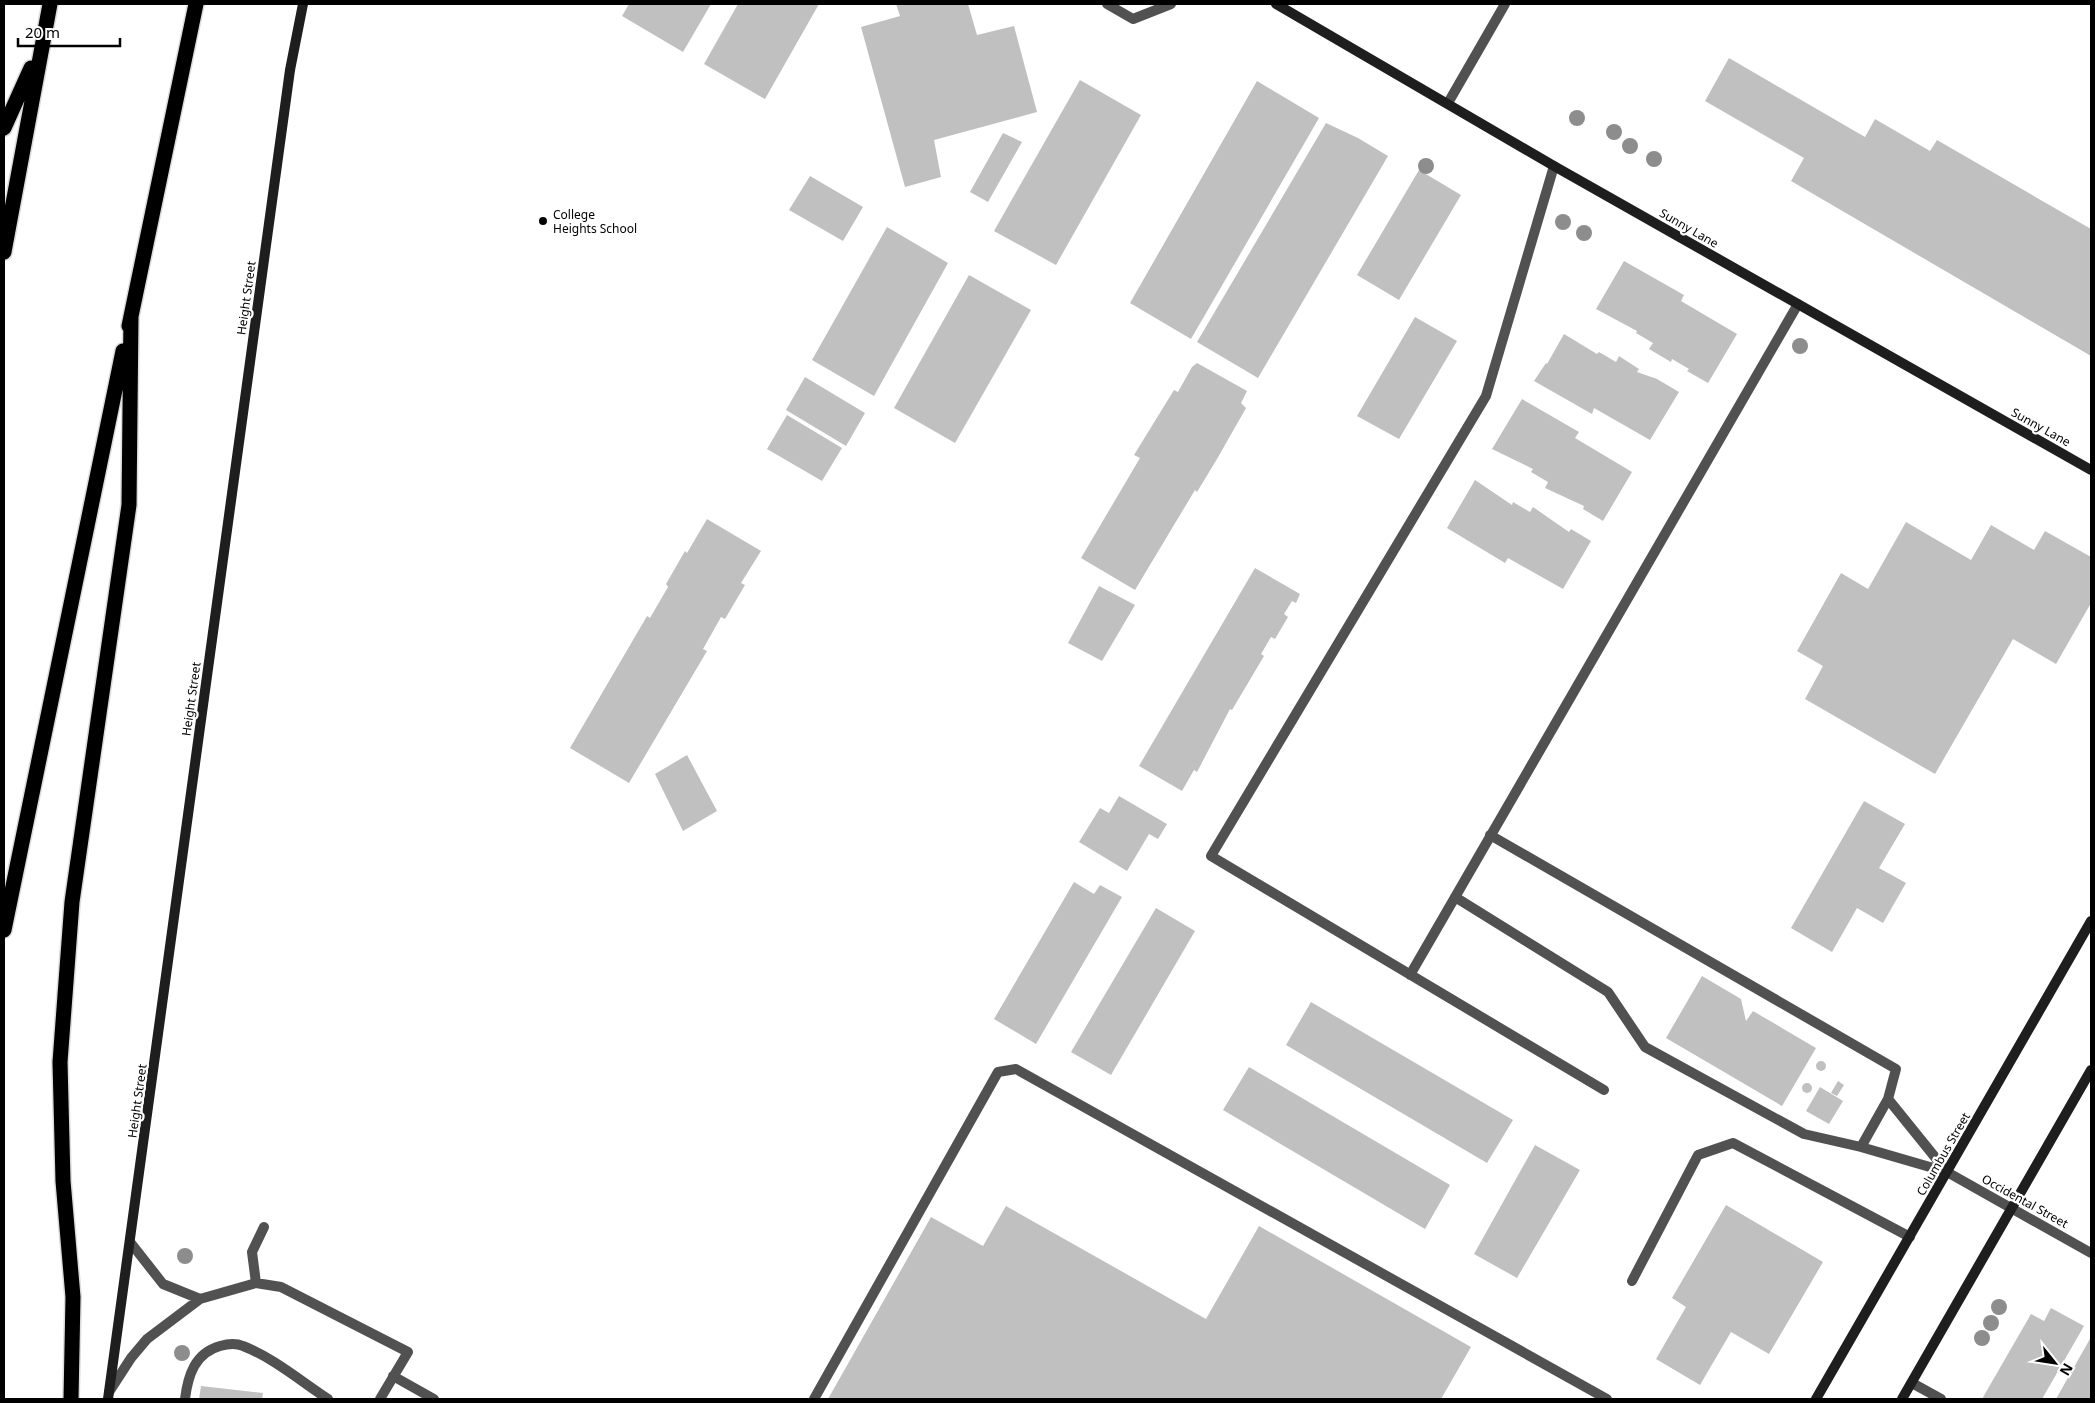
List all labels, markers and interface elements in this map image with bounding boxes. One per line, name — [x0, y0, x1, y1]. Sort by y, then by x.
scale bar — [18, 15, 120, 47]
text: 20 m — [25, 22, 60, 42]
street label: Sunny Lane — [1656, 204, 1722, 252]
place label: College Heights School — [553, 206, 637, 237]
marker: College Heights School — [537, 215, 549, 227]
street label: Height Street — [232, 259, 260, 336]
street label: Sunny Lane — [2008, 404, 2074, 450]
street label: Height Street — [177, 660, 205, 737]
street label: Height Street — [123, 1062, 151, 1139]
street label: Columbus Street — [1912, 1109, 1974, 1199]
street label: Occidental Street — [1979, 1170, 2072, 1232]
north arrow — [2030, 1338, 2080, 1388]
text: N — [2056, 1360, 2078, 1379]

